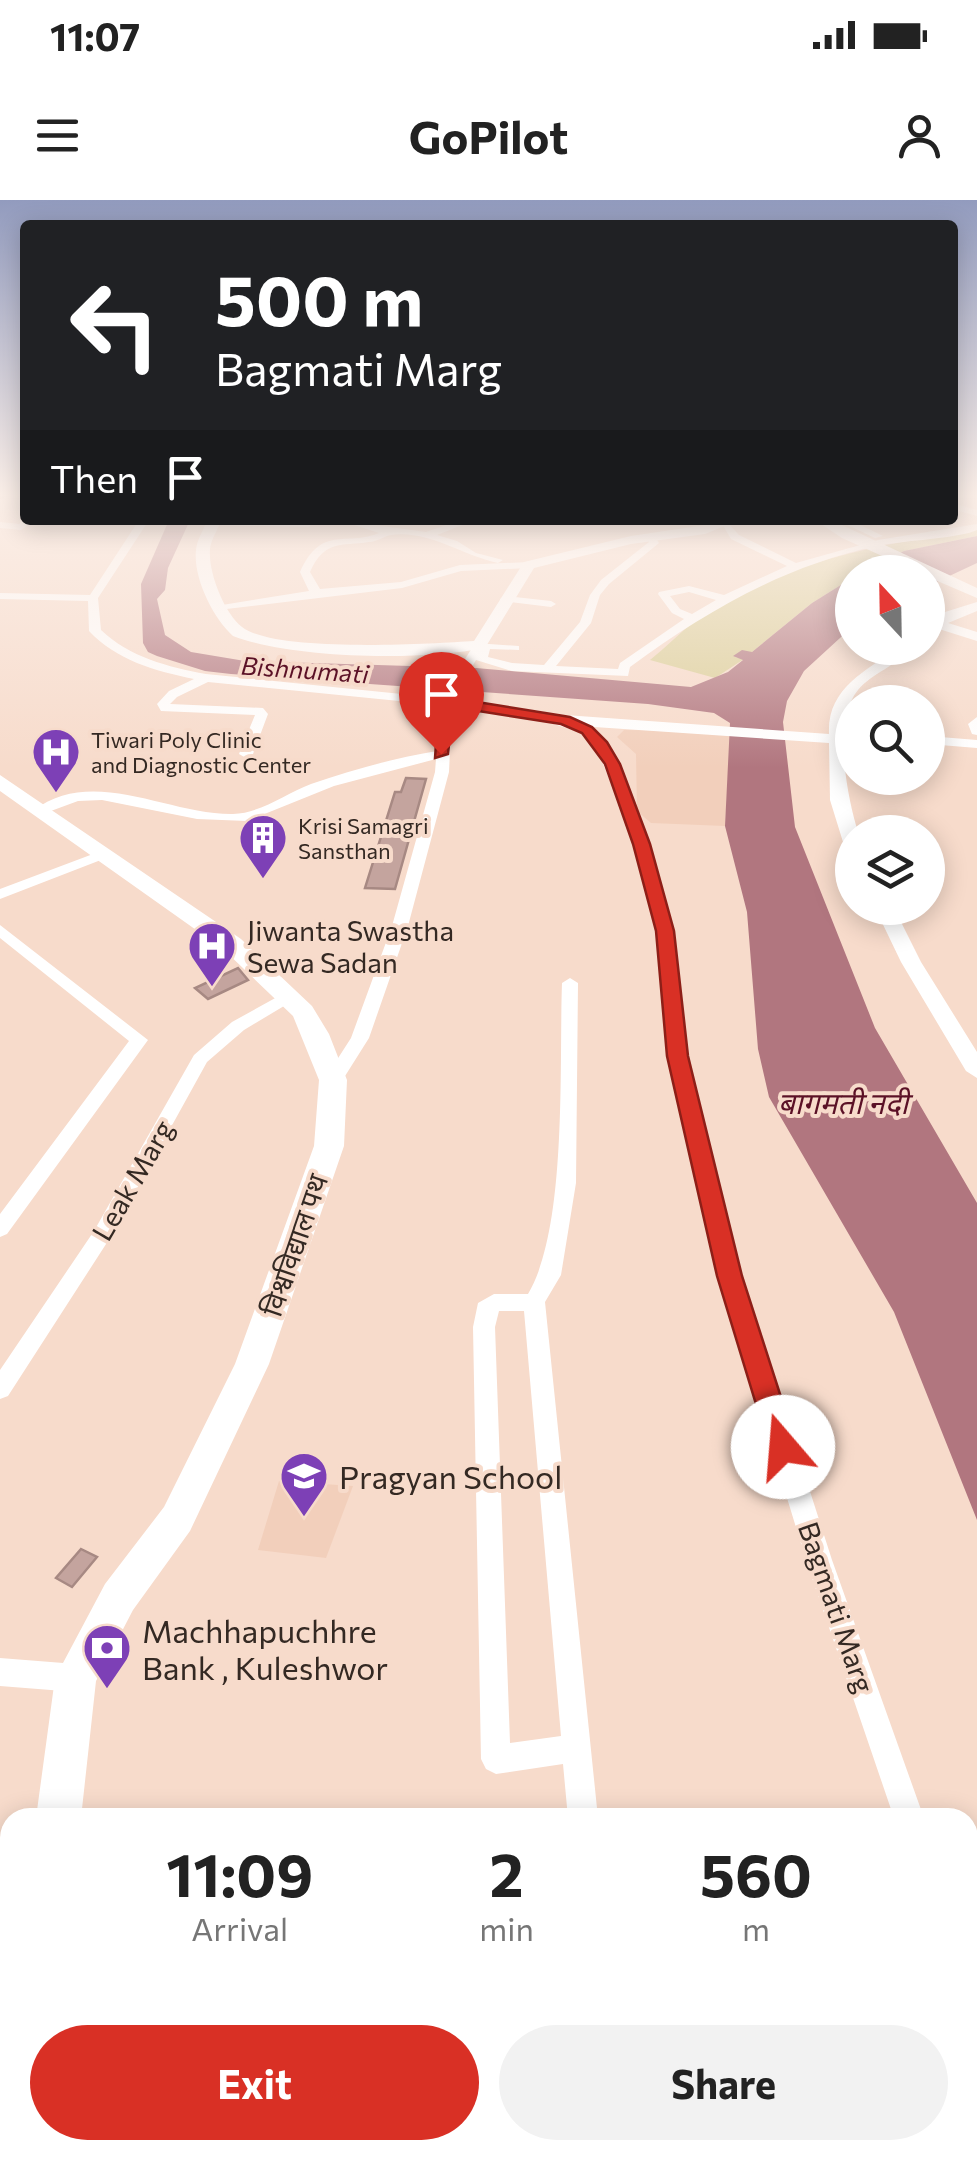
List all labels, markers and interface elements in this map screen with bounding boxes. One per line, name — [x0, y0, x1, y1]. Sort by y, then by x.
text: 11:07 — [50, 12, 140, 59]
icon: menu — [30, 108, 85, 163]
text: GoPilot — [409, 108, 568, 163]
icon: person — [892, 108, 947, 163]
text: 500 m — [215, 255, 423, 340]
icon: left — [50, 260, 180, 390]
text: Bagmati Marg — [215, 340, 502, 395]
icon: arrive — [158, 450, 213, 505]
text: Then — [50, 454, 138, 501]
north arrow — [835, 555, 945, 665]
map controls — [835, 555, 945, 925]
water label: Bishnumati — [240, 650, 372, 689]
pin — [399, 652, 484, 755]
icon: arrive — [414, 667, 469, 722]
button: search — [835, 685, 945, 795]
hospital icon: Tiwari Poly Clinic and Diagnostic Center — [30, 726, 82, 794]
place label: Tiwari Poly Clinic and Diagnostic Center — [91, 726, 311, 778]
building icon: Krisi Samagri Sansthan — [237, 812, 289, 880]
place label: Krisi Samagri Sansthan — [298, 812, 429, 864]
button: layers — [835, 815, 945, 925]
place label: Jiwanta Swastha Sewa Sadan — [247, 913, 454, 979]
hospital icon: Jiwanta Swastha Sewa Sadan — [186, 920, 238, 988]
water label: बागमती नदी — [778, 1083, 914, 1120]
street label: Leak Marg — [84, 1114, 180, 1246]
street label: विश्वविद्याल पथ — [254, 1168, 335, 1320]
position arrow — [731, 1395, 835, 1499]
school or university icon: Pragyan School — [278, 1450, 330, 1518]
place label: Pragyan School — [339, 1456, 562, 1496]
street label: Bagmati Marg — [792, 1517, 882, 1697]
place label: Machhapuchhre Bank , Kuleshwor — [142, 1610, 388, 1687]
bank icon: Machhapuchhre Bank , Kuleshwor — [81, 1622, 133, 1690]
text: 11:09 — [166, 1836, 313, 1909]
text: 2 — [490, 1836, 524, 1909]
text: 560 — [700, 1836, 812, 1909]
text: Arrival — [191, 1908, 288, 1948]
text: min — [479, 1908, 534, 1948]
text: m — [742, 1908, 770, 1948]
button: Exit — [30, 2025, 479, 2140]
button: Share — [499, 2025, 948, 2140]

